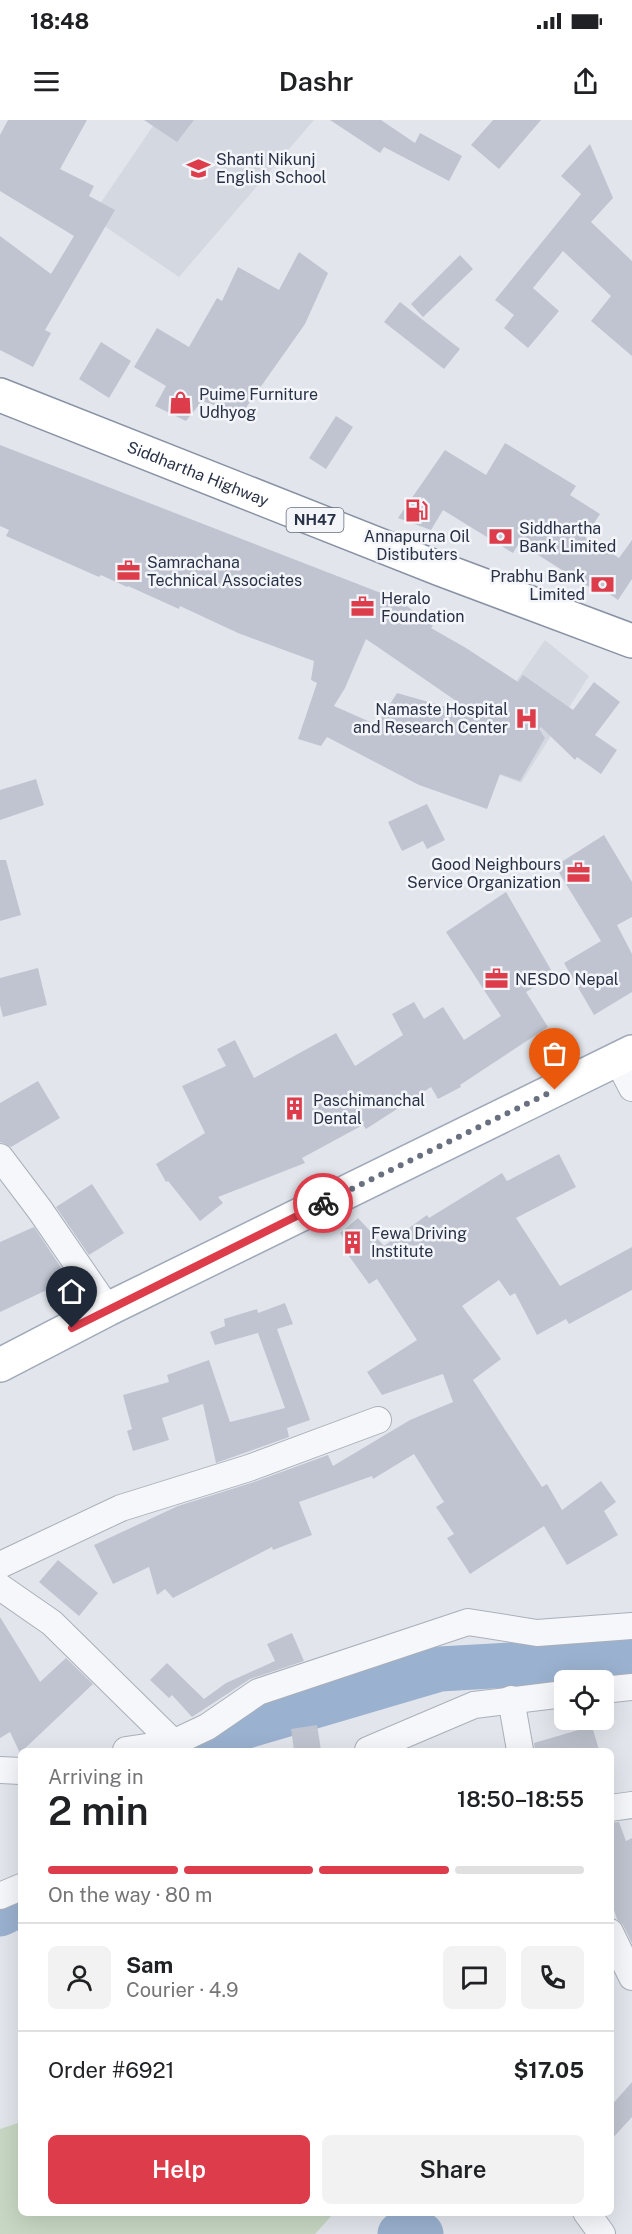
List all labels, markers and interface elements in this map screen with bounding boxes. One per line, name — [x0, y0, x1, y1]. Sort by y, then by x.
text: 18:48 — [30, 8, 89, 34]
icon: menu — [30, 65, 63, 98]
text: Dashr — [279, 65, 353, 97]
icon: share — [569, 65, 602, 98]
place label: Shanti Nikunj English School — [216, 150, 326, 187]
school or university icon: Shanti Nikunj English School — [185, 155, 211, 181]
place label: Puime Furniture Udhyog — [199, 385, 318, 422]
shop icon: Puime Furniture Udhyog — [168, 390, 194, 416]
street label: Siddhartha Highway — [124, 437, 272, 511]
fuel station icon: Annapurna Oil Distibuters — [404, 498, 430, 524]
road number: NH47 — [286, 508, 344, 532]
place label: Siddhartha Bank Limited — [519, 519, 616, 556]
bank icon: Siddhartha Bank Limited — [488, 524, 514, 550]
place label: Annapurna Oil Distibuters — [364, 527, 470, 564]
place label: Samrachana Technical Associates — [147, 553, 302, 590]
office icon: Samrachana Technical Associates — [116, 558, 142, 584]
place label: Prabhu Bank Limited — [490, 567, 585, 604]
bank icon: Prabhu Bank Limited — [590, 572, 616, 598]
place label: Heralo Foundation — [381, 589, 464, 626]
office icon: Heralo Foundation — [350, 594, 376, 620]
place label: Namaste Hospital and Research Center — [353, 700, 508, 737]
hospital icon: Namaste Hospital and Research Center — [513, 705, 539, 731]
place label: Good Neighbours Service Organization — [407, 855, 561, 892]
office icon: Good Neighbours Service Organization — [566, 860, 592, 886]
office icon: NESDO Nepal — [484, 966, 510, 992]
place label: NESDO Nepal — [515, 970, 619, 989]
pin — [529, 1028, 580, 1090]
icon: bag — [538, 1037, 571, 1070]
place label: Paschimanchal Dental — [313, 1091, 425, 1128]
building icon: Paschimanchal Dental — [282, 1096, 308, 1122]
courier — [293, 1173, 353, 1233]
icon: bike — [307, 1187, 340, 1220]
place label: Fewa Driving Institute — [371, 1224, 467, 1261]
building icon: Fewa Driving Institute — [340, 1229, 366, 1255]
pin — [46, 1266, 97, 1328]
icon: home — [55, 1275, 88, 1308]
map controls — [554, 1670, 614, 1730]
button: locate — [554, 1670, 614, 1730]
text: Arriving in — [48, 1765, 143, 1789]
text: 18:50–18:55 — [457, 1786, 584, 1812]
text: 2 min — [48, 1788, 149, 1834]
text: On the way · 80 m — [48, 1883, 212, 1907]
button: person — [48, 1946, 111, 2009]
button: chat — [443, 1946, 506, 2009]
button: phone — [521, 1946, 584, 2009]
text: Sam — [126, 1952, 173, 1978]
text: Courier · 4.9 — [126, 1978, 238, 2002]
text: Order #6921 — [48, 2057, 175, 2083]
text: $17.05 — [513, 2057, 584, 2083]
button: Help — [48, 2135, 310, 2204]
button: Share — [322, 2135, 584, 2204]

